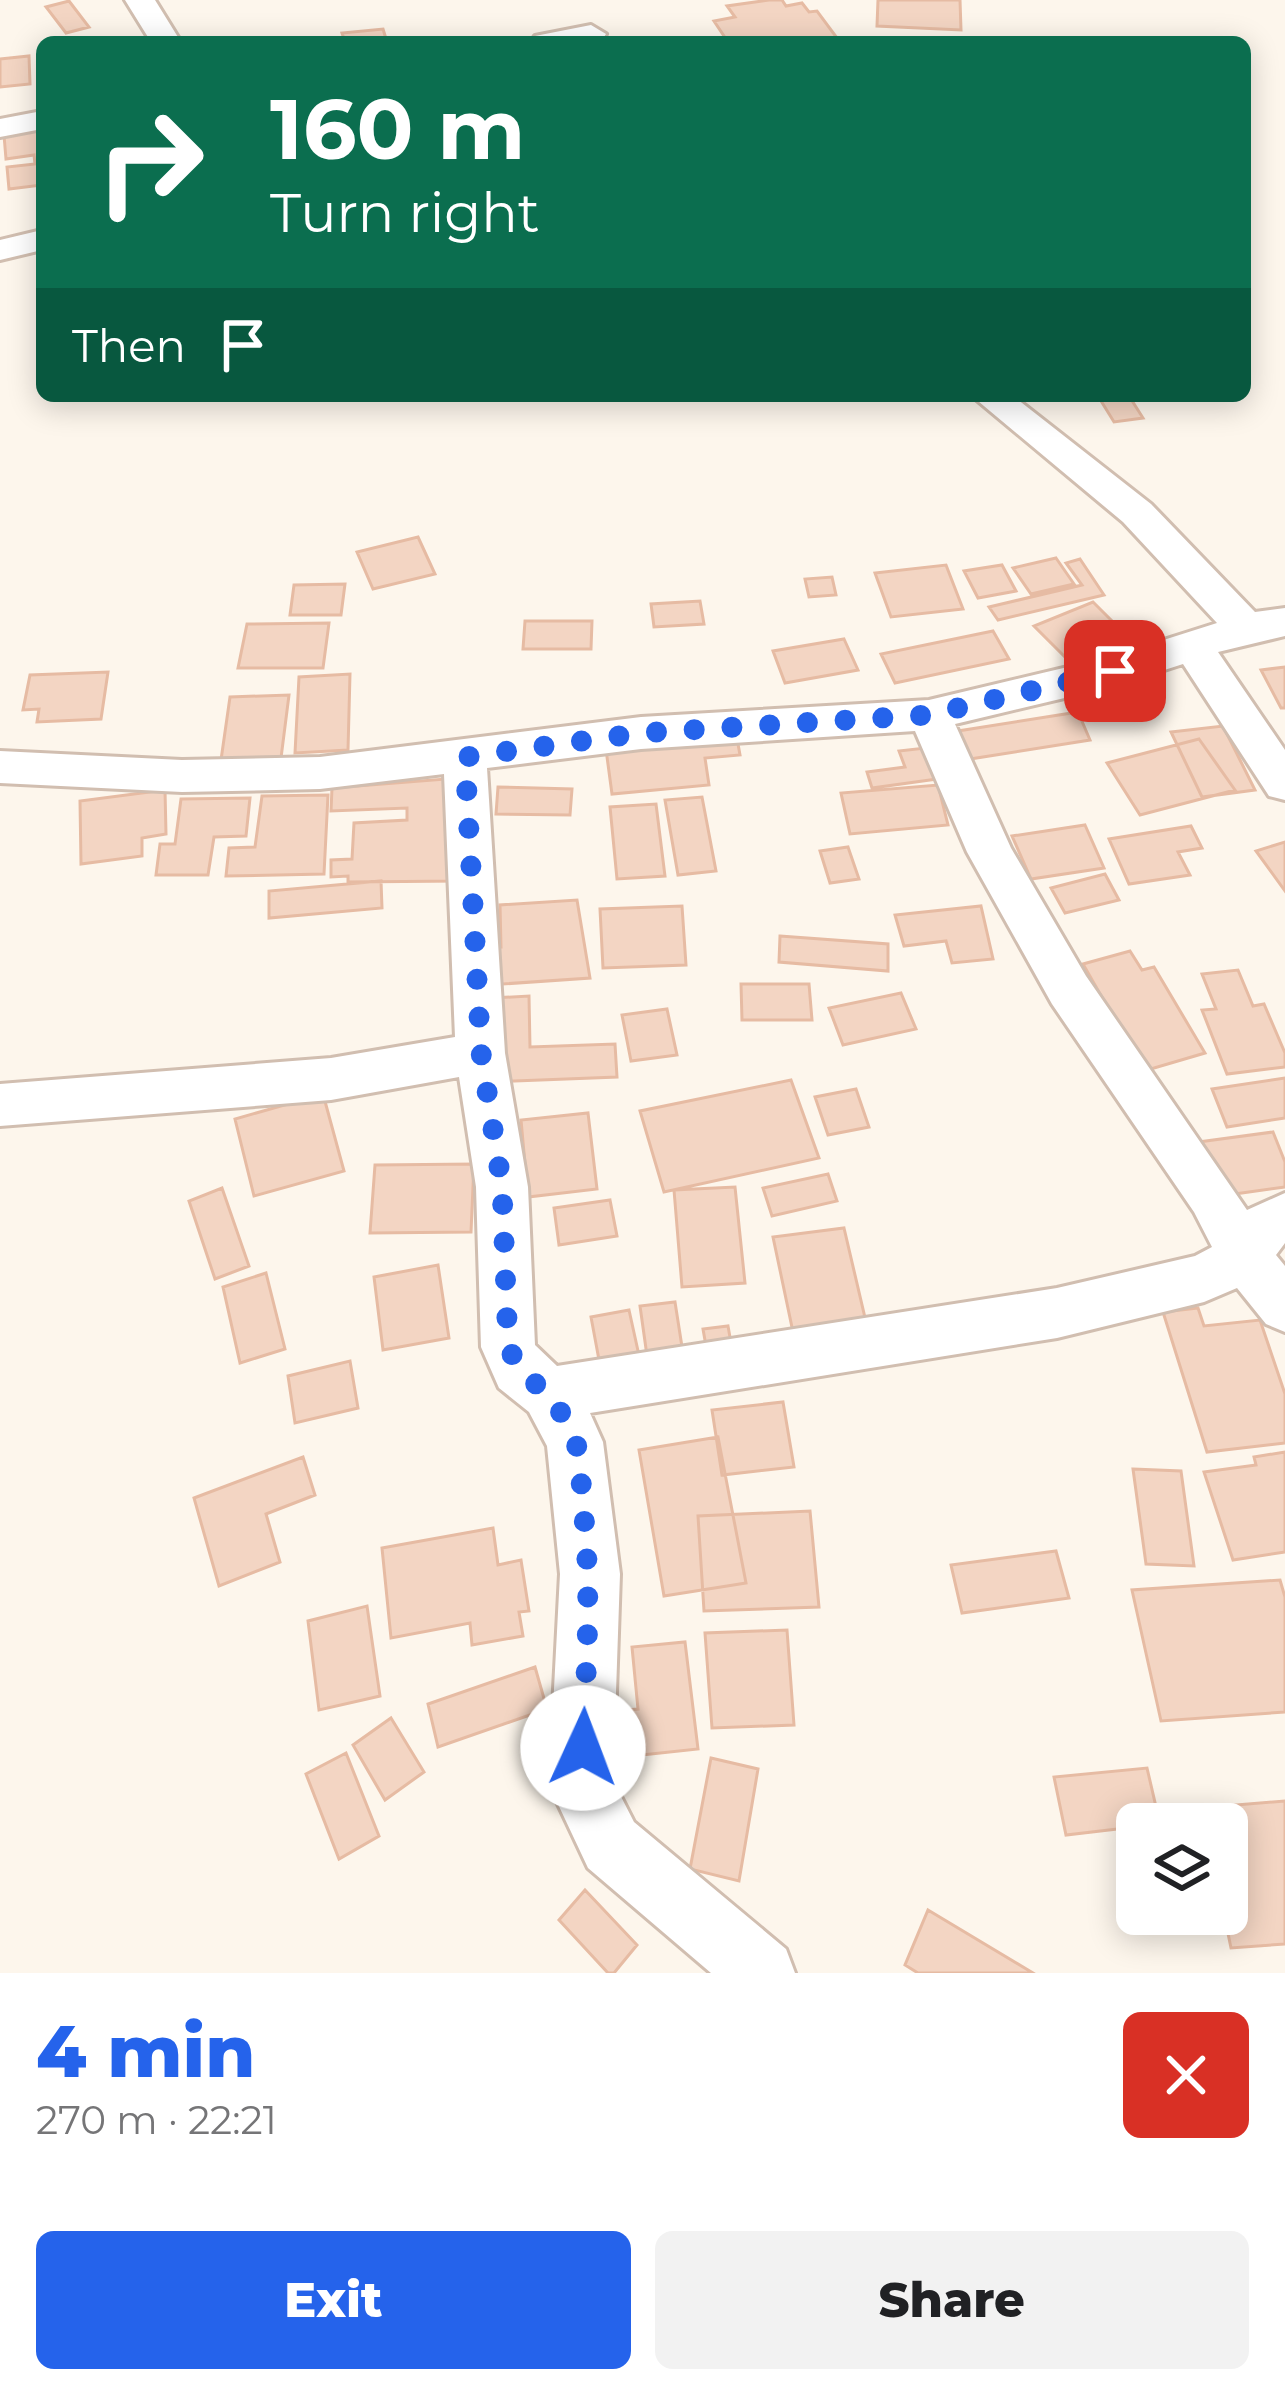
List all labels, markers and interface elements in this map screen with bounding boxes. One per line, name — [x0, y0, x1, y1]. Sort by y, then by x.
text: 160 m — [270, 78, 525, 180]
icon: right — [72, 84, 228, 240]
text: Turn right — [270, 180, 540, 246]
icon: arrive — [210, 312, 276, 378]
text: Then — [72, 318, 186, 373]
pin — [1064, 620, 1166, 722]
icon: arrive — [1082, 638, 1148, 704]
position arrow — [520, 1685, 646, 1811]
map controls — [1116, 1803, 1248, 1935]
button: layers — [1116, 1803, 1248, 1935]
text: 4 min — [36, 2007, 255, 2095]
button: close — [1123, 2012, 1249, 2138]
text: 270 m · 22:21 — [36, 2096, 277, 2144]
button: Exit — [36, 2231, 631, 2369]
button: Share — [655, 2231, 1249, 2369]

